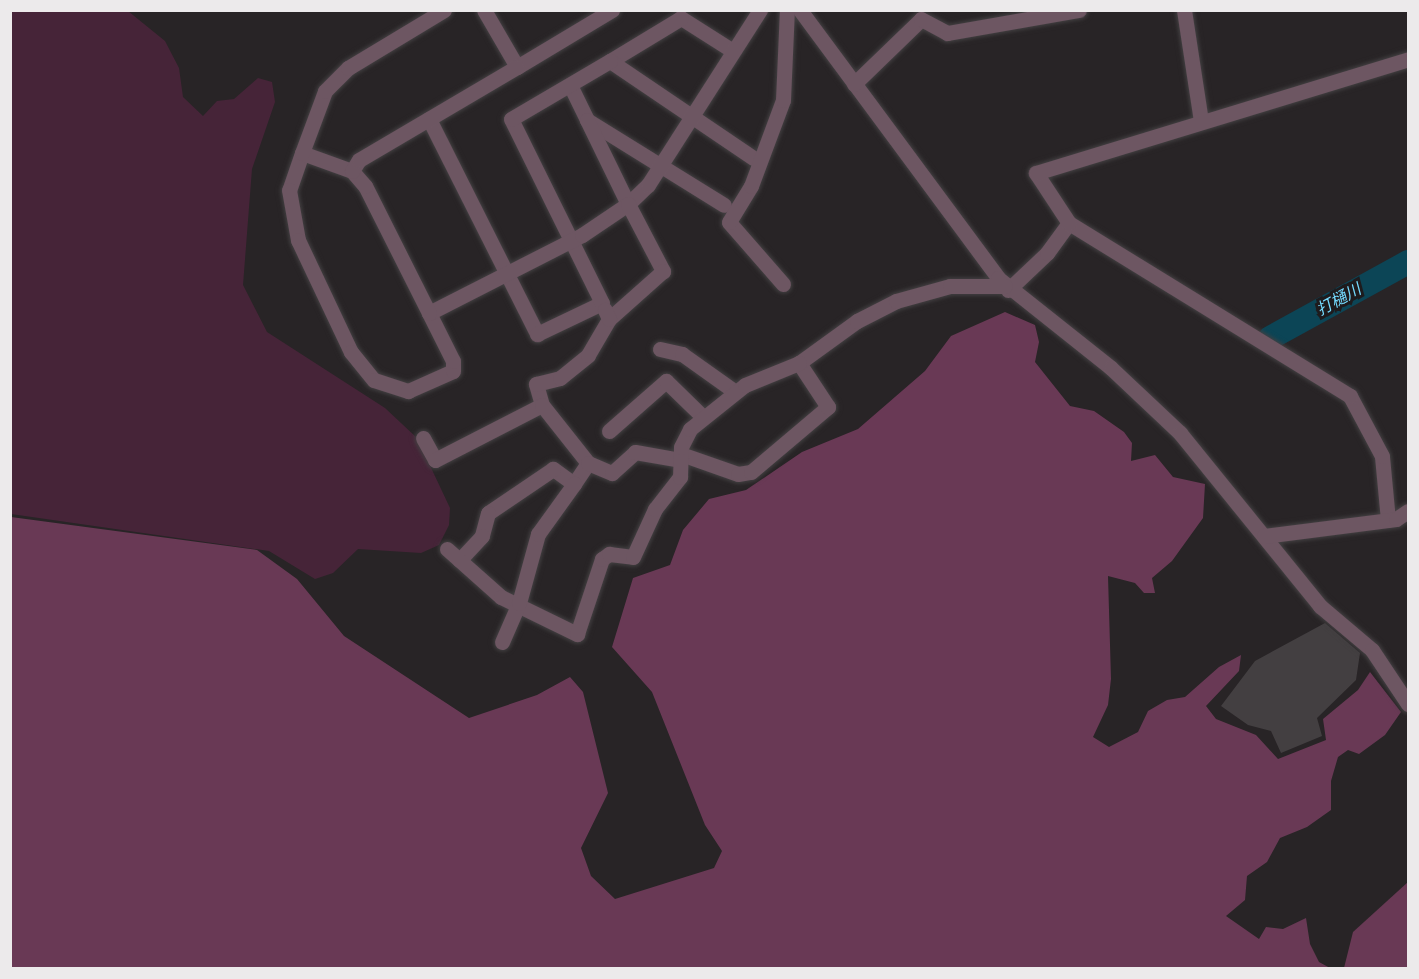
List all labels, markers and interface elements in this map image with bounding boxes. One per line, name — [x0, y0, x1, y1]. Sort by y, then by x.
water label: 打樋川 — [1313, 280, 1365, 320]

